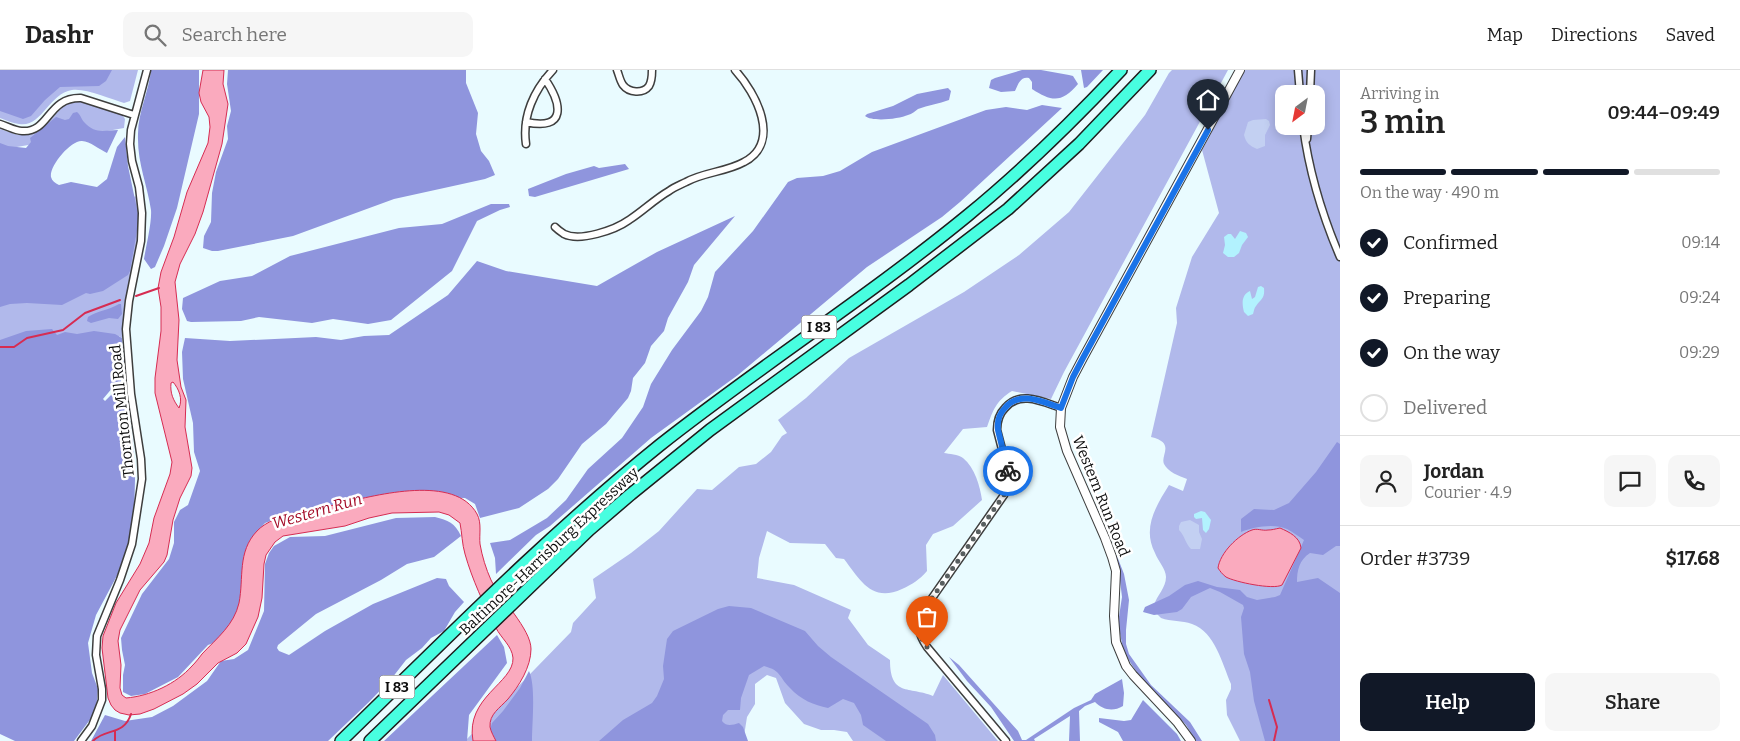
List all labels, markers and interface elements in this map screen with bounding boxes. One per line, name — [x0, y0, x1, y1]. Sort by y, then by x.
search box — [123, 12, 473, 57]
text: Dashr — [25, 21, 93, 49]
icon: search — [141, 21, 169, 49]
text: Search here — [181, 23, 287, 46]
text: Map — [1487, 24, 1523, 46]
text: Directions — [1551, 24, 1638, 46]
text: Saved — [1666, 24, 1715, 46]
pin — [1187, 79, 1229, 130]
text: Arriving in — [1360, 84, 1439, 103]
north arrow — [1275, 85, 1325, 135]
map controls — [1275, 85, 1325, 135]
icon: home — [1194, 86, 1222, 114]
text: 09:44–09:49 — [1608, 101, 1720, 124]
text: 3 min — [1360, 103, 1445, 141]
text: On the way · 490 m — [1360, 183, 1499, 202]
icon: check — [1360, 229, 1388, 257]
text: Confirmed — [1403, 231, 1498, 254]
text: 09:14 — [1681, 233, 1720, 252]
icon: check — [1360, 284, 1388, 312]
text: Preparing — [1403, 286, 1491, 309]
text: 09:24 — [1679, 288, 1720, 307]
road number: I 83 — [802, 316, 836, 338]
icon: check — [1360, 339, 1388, 367]
text: On the way — [1403, 341, 1500, 364]
text: 09:29 — [1679, 343, 1720, 362]
street label: Thornton Mill Road — [106, 344, 138, 478]
text: Delivered — [1403, 396, 1487, 419]
street label: Western Run Road — [1069, 433, 1133, 559]
courier — [983, 446, 1033, 496]
button: person — [1360, 455, 1412, 507]
button: chat — [1604, 455, 1656, 507]
button: phone — [1668, 455, 1720, 507]
icon: bike — [994, 457, 1022, 485]
text: Jordan — [1424, 460, 1484, 483]
street label: Baltimore-Harrisburg Expressway — [456, 463, 642, 639]
text: Courier · 4.9 — [1424, 483, 1512, 502]
water label: Western Run — [270, 489, 364, 533]
text: Order #3739 — [1360, 547, 1470, 570]
text: $17.68 — [1666, 547, 1720, 570]
pin — [906, 596, 948, 647]
icon: bag — [913, 603, 941, 631]
button: Help — [1360, 673, 1535, 731]
button: Share — [1545, 673, 1720, 731]
road number: I 83 — [380, 676, 414, 698]

